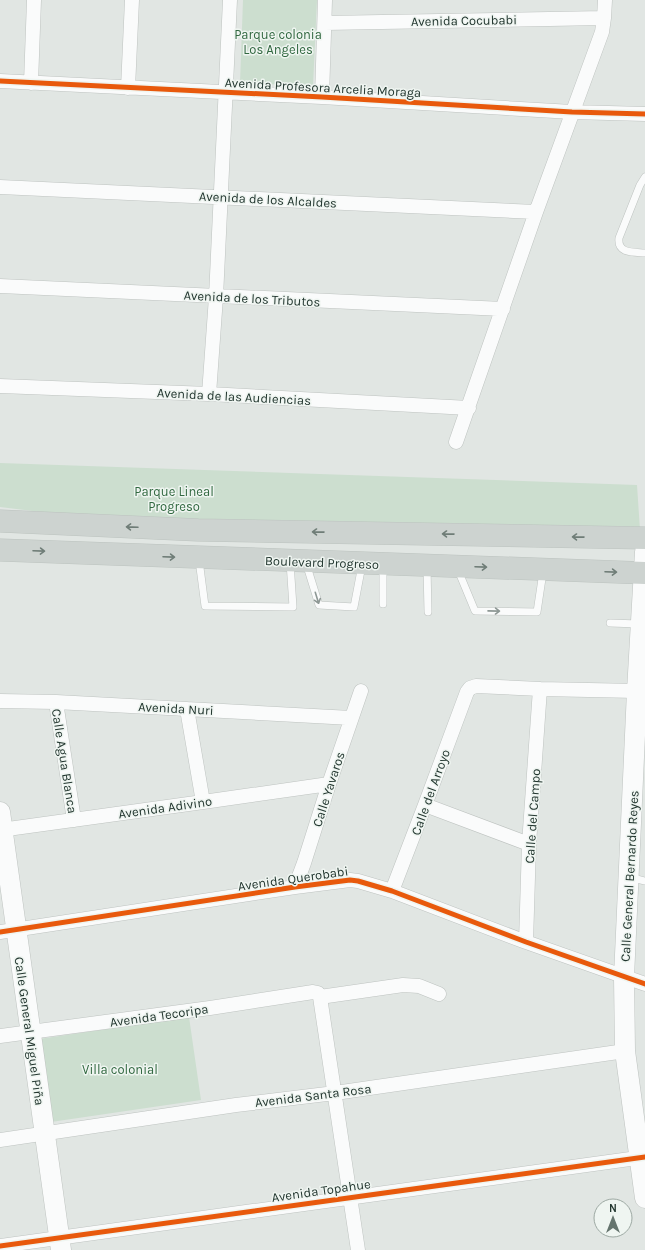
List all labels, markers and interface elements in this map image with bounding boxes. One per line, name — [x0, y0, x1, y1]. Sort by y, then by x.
street label: Avenida Cocubabi — [411, 12, 517, 29]
park label: Parque colonia Los Angeles — [234, 27, 322, 57]
street label: Avenida Profesora Arcelia Moraga — [224, 75, 422, 100]
street label: Avenida de los Alcaldes — [199, 188, 337, 211]
street label: Avenida de los Tributos — [183, 287, 321, 310]
street label: Avenida de las Audiencias — [157, 385, 312, 408]
park label: Parque Lineal Progreso — [134, 484, 214, 514]
one-way arrow — [126, 523, 139, 531]
one-way arrow — [312, 528, 325, 536]
one-way arrow — [442, 530, 455, 538]
one-way arrow — [572, 533, 585, 541]
one-way arrow — [32, 548, 45, 555]
one-way arrow — [162, 553, 175, 560]
street label: Boulevard Progreso — [265, 553, 379, 572]
one-way arrow — [474, 564, 487, 571]
one-way arrow — [604, 568, 617, 576]
one-way arrow — [313, 592, 321, 604]
one-way arrow — [487, 607, 500, 615]
street label: Avenida Nuri — [138, 699, 214, 718]
street label: Calle Agua Blanca — [49, 708, 80, 814]
street label: Calle del Arroyo — [408, 747, 453, 837]
street label: Calle Yavaros — [309, 750, 348, 829]
street label: Calle del Campo — [522, 768, 543, 864]
street label: Calle General Bernardo Reyes — [618, 790, 641, 962]
street label: Avenida Adivino — [117, 793, 213, 821]
street label: Avenida Querobabi — [237, 863, 349, 894]
street label: Calle General Miguel Piña — [12, 956, 47, 1106]
street label: Avenida Tecoripa — [109, 1001, 209, 1030]
park label: Villa colonial — [82, 1062, 158, 1077]
street label: Avenida Santa Rosa — [254, 1081, 372, 1110]
street label: Avenida Topahue — [271, 1176, 372, 1205]
north arrow — [593, 1198, 633, 1238]
text: N — [609, 1202, 617, 1215]

